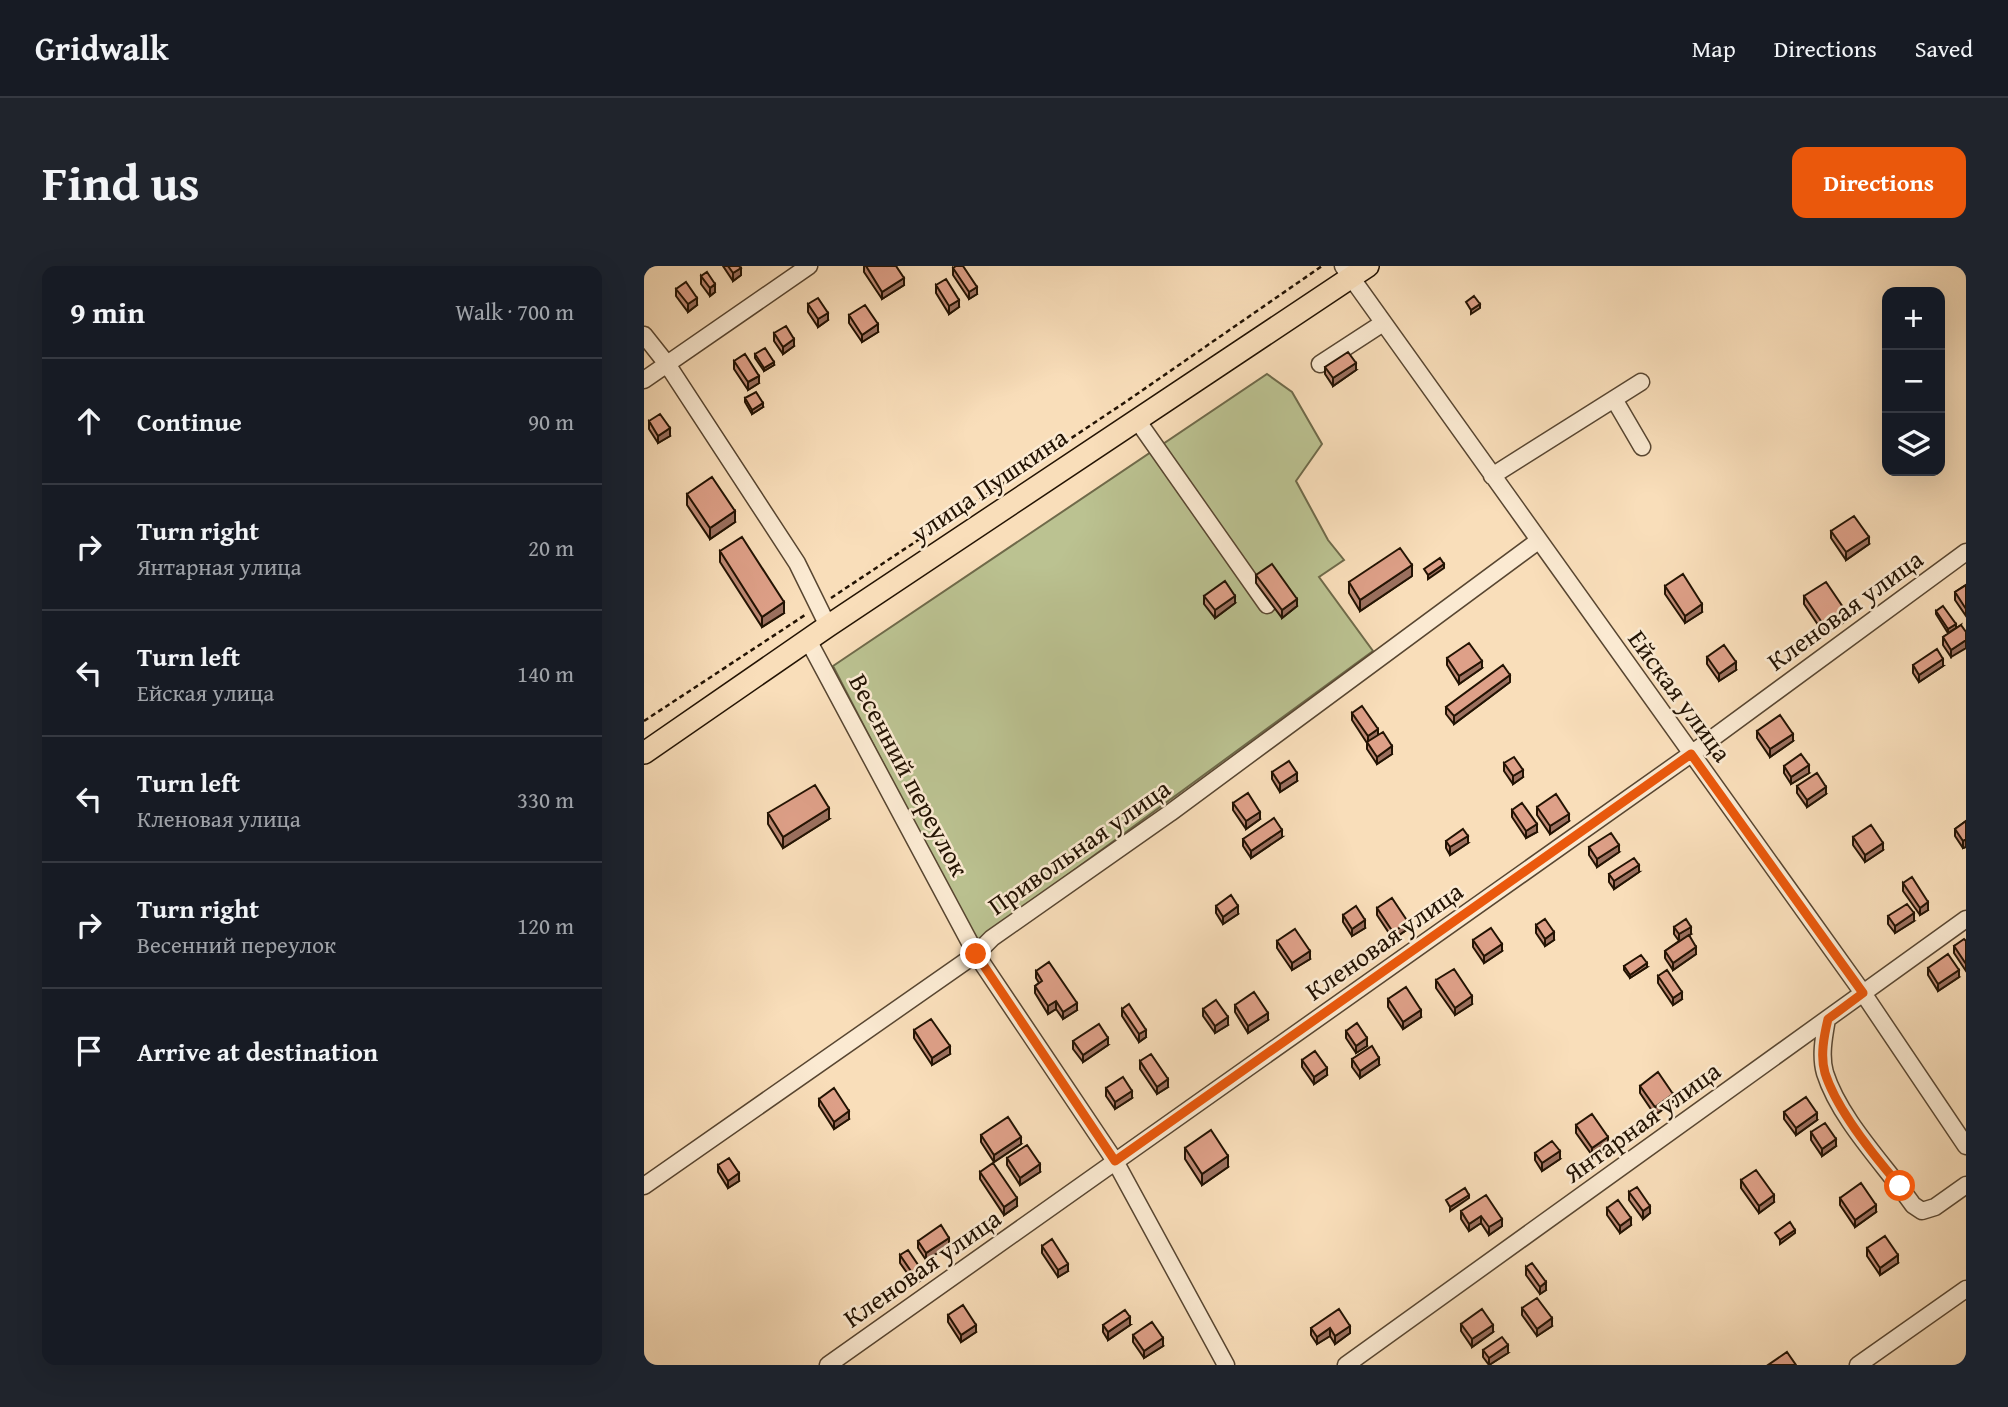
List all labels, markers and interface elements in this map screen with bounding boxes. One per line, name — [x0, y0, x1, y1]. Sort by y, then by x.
text: Gridwalk — [35, 24, 169, 72]
text: Map — [1692, 31, 1736, 66]
text: Directions — [1774, 31, 1877, 66]
text: Saved — [1915, 31, 1973, 66]
text: Find us — [42, 146, 200, 218]
button: Directions — [1792, 147, 1966, 218]
map controls — [1882, 287, 1945, 476]
button: + — [1882, 287, 1945, 350]
text: 9 min — [70, 290, 145, 334]
text: Walk · 700 m — [455, 295, 574, 328]
button: − — [1882, 350, 1945, 413]
icon: ahead — [70, 402, 108, 440]
text: Continue — [137, 402, 242, 441]
text: 90 m — [528, 405, 574, 438]
button: layers — [1882, 413, 1945, 476]
street label: улица Пушкина — [901, 417, 1076, 552]
text: Turn right — [137, 511, 259, 550]
icon: right — [70, 528, 108, 566]
text: 20 m — [528, 531, 574, 564]
street label: Кленовая улица — [1758, 539, 1931, 680]
text: Янтарная улица — [137, 550, 301, 583]
street label: Ейская улица — [1619, 621, 1742, 770]
text: Turn left — [137, 637, 240, 676]
icon: left — [70, 654, 108, 692]
text: 140 m — [517, 657, 574, 690]
street label: Весенний переулок — [839, 666, 980, 884]
text: Ейская улица — [137, 676, 274, 709]
text: Turn left — [137, 763, 240, 802]
street label: Привольная улица — [979, 769, 1179, 924]
icon: left — [70, 780, 108, 818]
text: 330 m — [517, 783, 574, 816]
text: Кленовая улица — [137, 802, 301, 835]
street label: Кленовая улица — [1297, 871, 1471, 1010]
text: Turn right — [137, 889, 259, 928]
icon: right — [70, 906, 108, 944]
text: 120 m — [517, 909, 574, 942]
text: Весенний переулок — [137, 928, 336, 961]
route end — [960, 938, 991, 969]
icon: arrive — [70, 1032, 108, 1070]
text: Arrive at destination — [137, 1032, 378, 1071]
street label: Янтарная улица — [1554, 1051, 1729, 1193]
route start — [1884, 1170, 1915, 1201]
street label: Кленовая улица — [835, 1198, 1009, 1337]

